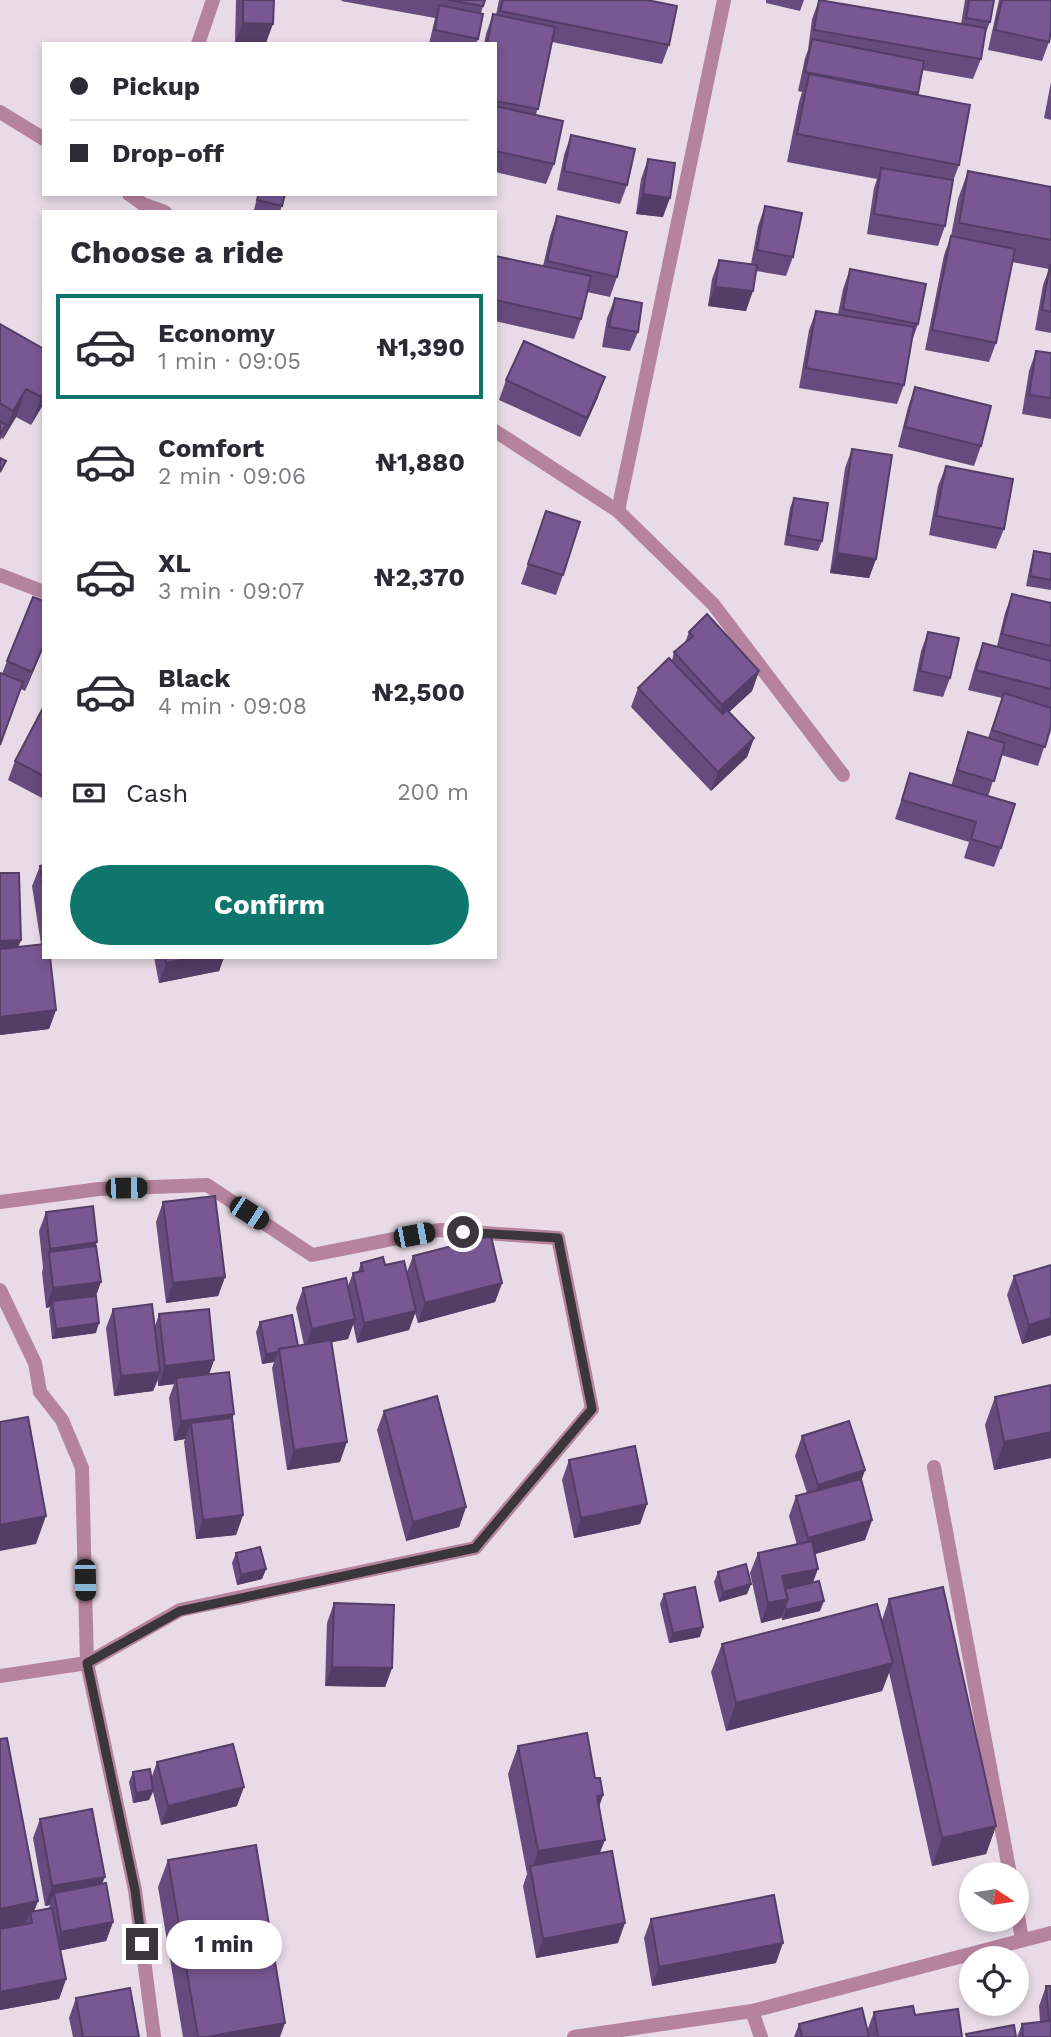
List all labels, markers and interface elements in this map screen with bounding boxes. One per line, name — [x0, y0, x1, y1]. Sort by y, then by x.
text: Pickup — [112, 71, 200, 101]
text: Drop-off — [112, 138, 224, 168]
text: Choose a ride — [70, 233, 284, 271]
icon: car — [74, 315, 137, 378]
text: Economy — [158, 318, 275, 348]
text: ₦1,390 — [377, 332, 465, 362]
text: 1 min · 09:05 — [158, 348, 301, 375]
icon: car — [74, 430, 137, 493]
text: Comfort — [158, 433, 264, 463]
text: ₦1,880 — [376, 447, 465, 477]
text: 2 min · 09:06 — [158, 463, 306, 490]
icon: car — [74, 545, 137, 608]
text: XL — [158, 548, 191, 578]
text: ₦2,370 — [374, 562, 465, 592]
text: 3 min · 09:07 — [158, 578, 304, 605]
icon: car — [74, 660, 137, 723]
text: Black — [158, 663, 230, 693]
text: ₦2,500 — [372, 677, 465, 707]
text: 4 min · 09:08 — [158, 693, 307, 720]
icon: cash — [70, 774, 108, 812]
text: Cash — [126, 778, 188, 808]
text: 200 m — [397, 779, 469, 806]
button: Confirm — [70, 865, 469, 945]
car — [105, 1177, 148, 1199]
car — [226, 1193, 273, 1233]
route start — [447, 1216, 479, 1248]
car — [392, 1221, 437, 1249]
car — [75, 1559, 96, 1601]
north arrow — [959, 1862, 1029, 1932]
map controls — [959, 1862, 1029, 2016]
callout: 1 min — [166, 1920, 282, 1968]
route end — [126, 1928, 158, 1960]
text: 1 min — [194, 1931, 254, 1958]
button: locate — [959, 1946, 1029, 2016]

